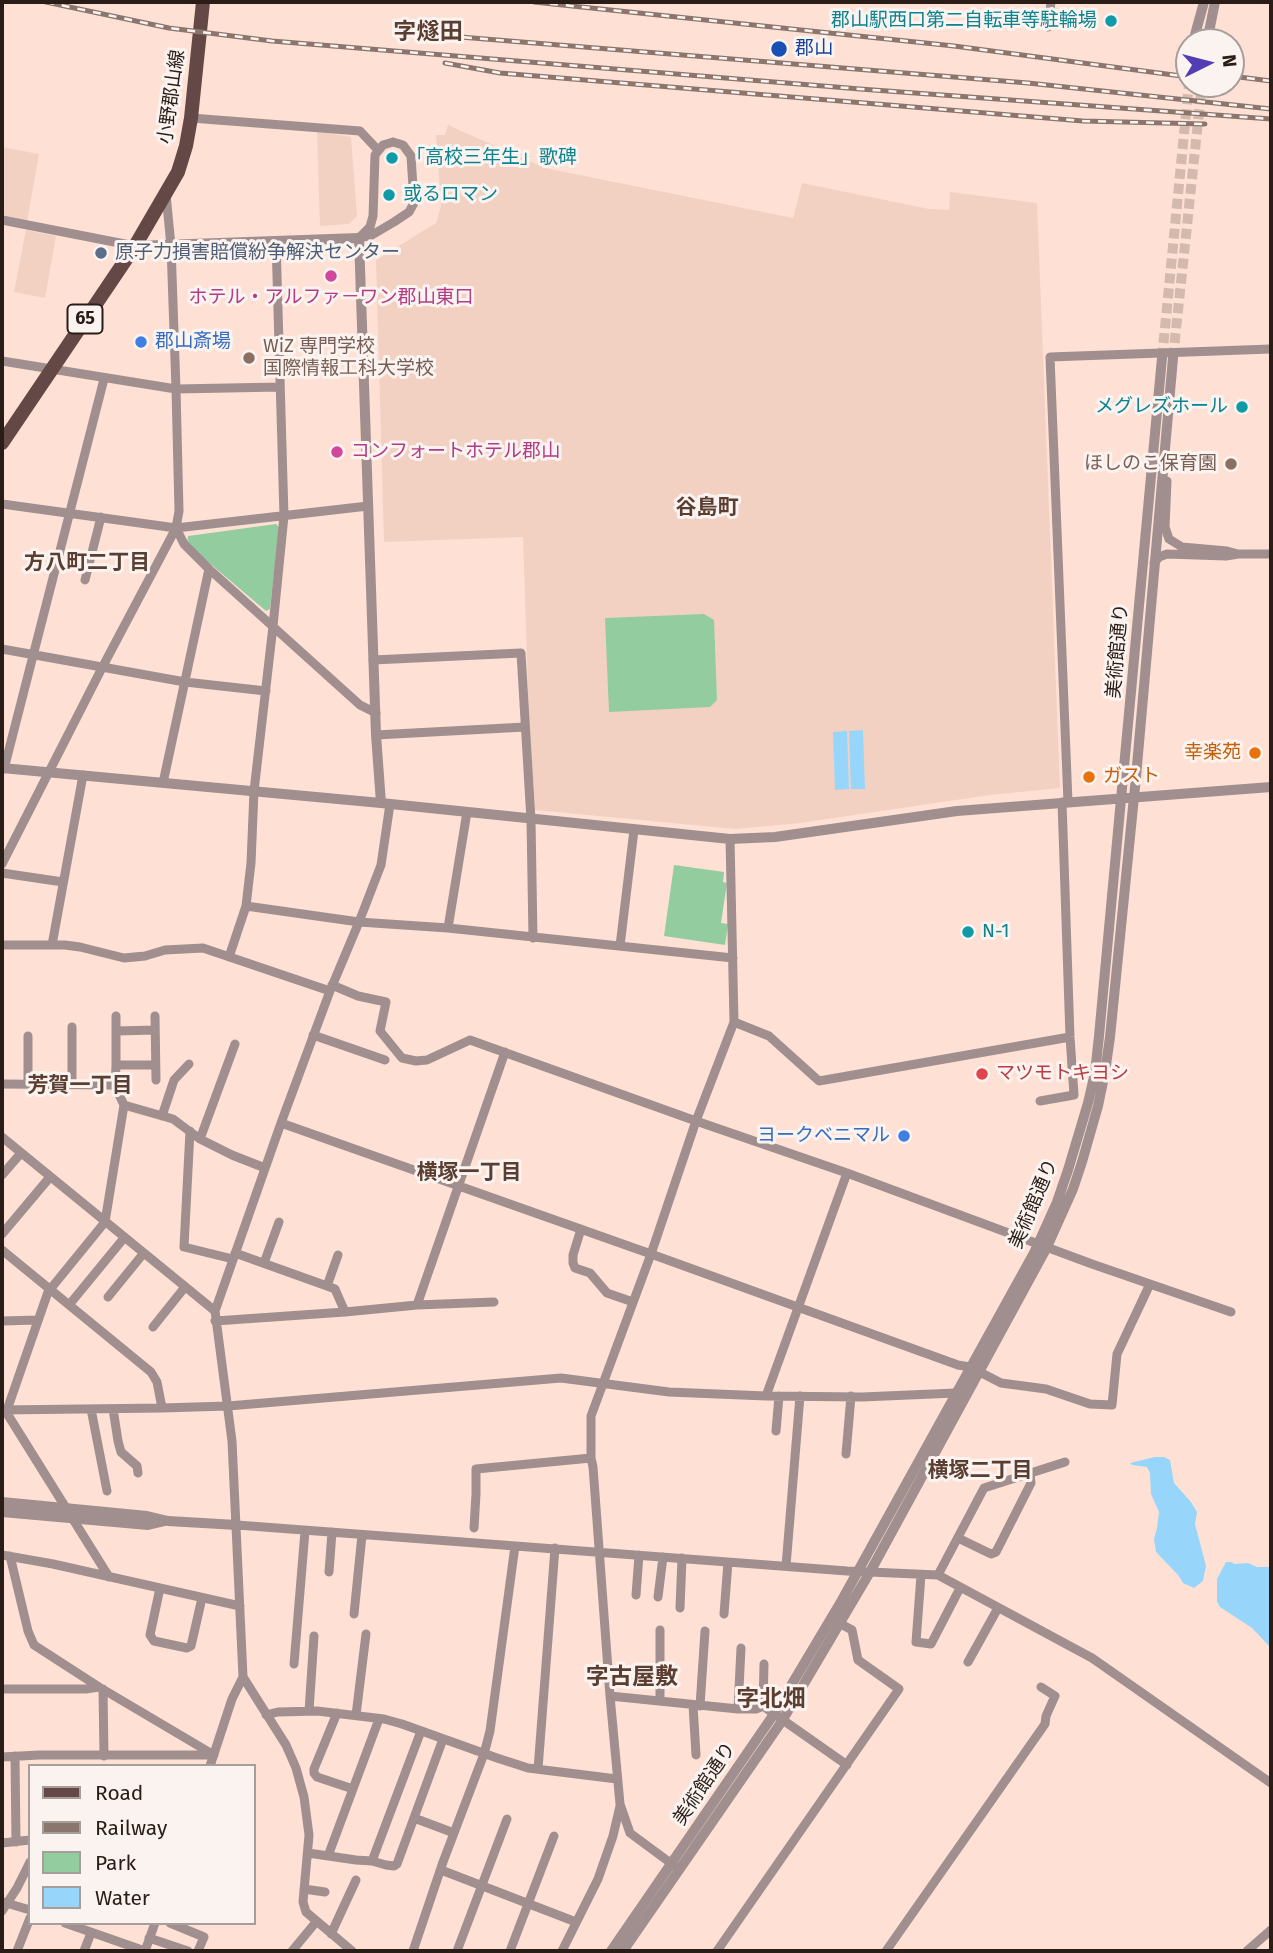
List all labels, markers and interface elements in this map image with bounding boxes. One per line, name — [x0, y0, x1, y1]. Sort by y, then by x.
place label: 郡山駅西口第二自転車等駐輪場 — [831, 10, 1097, 32]
marker: 郡山駅西口第二自転車等駐輪場 — [1103, 13, 1119, 29]
district label: 字燧田 — [394, 19, 462, 47]
north arrow — [1175, 28, 1245, 98]
place label: 郡山 — [795, 38, 833, 60]
marker: 郡山 — [769, 39, 789, 59]
street label: 小野郡山線 — [154, 48, 190, 146]
text: N — [1217, 53, 1241, 68]
place label: 「高校三年生」歌碑 — [406, 147, 577, 169]
marker: 「高校三年生」歌碑 — [384, 150, 400, 166]
place label: 或るロマン — [403, 184, 498, 206]
marker: 或るロマン — [381, 187, 397, 203]
place label: 原子力損害賠償紛争解決センター — [115, 242, 400, 264]
marker: 原子力損害賠償紛争解決センター — [93, 245, 109, 261]
marker: ホテル・アルファ－ワン郡山東口 — [323, 268, 339, 284]
place label: ホテル・アルファ－ワン郡山東口 — [189, 287, 473, 309]
road number: 65 — [68, 304, 102, 334]
place label: 郡山斎場 — [155, 331, 231, 353]
marker: 郡山斎場 — [133, 334, 149, 350]
place label: WiZ 専門学校 国際情報工科大学校 — [263, 336, 434, 380]
marker: WiZ 専門学校 国際情報工科大学校 — [241, 350, 257, 366]
place label: メグレズホール — [1095, 396, 1228, 418]
marker: メグレズホール — [1234, 399, 1250, 415]
place label: コンフォートホテル郡山 — [351, 441, 560, 463]
marker: コンフォートホテル郡山 — [329, 444, 345, 460]
place label: ほしのこ保育園 — [1084, 453, 1217, 475]
marker: ほしのこ保育園 — [1223, 456, 1239, 472]
district label: 谷島町 — [676, 495, 738, 521]
district label: 方八町二丁目 — [24, 550, 150, 576]
street label: 美術館通り — [1103, 603, 1133, 699]
place label: 幸楽苑 — [1184, 742, 1241, 764]
marker: 幸楽苑 — [1247, 745, 1263, 761]
place label: ガスト — [1103, 766, 1160, 788]
marker: ガスト — [1081, 769, 1097, 785]
place label: N-1 — [982, 921, 1010, 943]
marker: N-1 — [960, 924, 976, 940]
place label: マツモトキヨシ — [996, 1063, 1129, 1085]
marker: マツモトキヨシ — [974, 1066, 990, 1082]
district label: 芳賀一丁目 — [28, 1073, 132, 1099]
place label: ヨークベニマル — [757, 1125, 890, 1147]
marker: ヨークベニマル — [896, 1128, 912, 1144]
street label: 美術館通り — [1005, 1156, 1063, 1252]
district label: 横塚一丁目 — [417, 1160, 521, 1186]
district label: 横塚二丁目 — [928, 1458, 1032, 1484]
district label: 字古屋敷 — [586, 1664, 678, 1692]
district label: 字北畑 — [737, 1686, 805, 1714]
street label: 美術館通り — [669, 1738, 741, 1830]
legend — [28, 1764, 256, 1925]
text: Road — [95, 1780, 143, 1806]
text: Railway — [95, 1815, 167, 1841]
text: Park — [95, 1850, 136, 1876]
text: Water — [95, 1885, 150, 1911]

